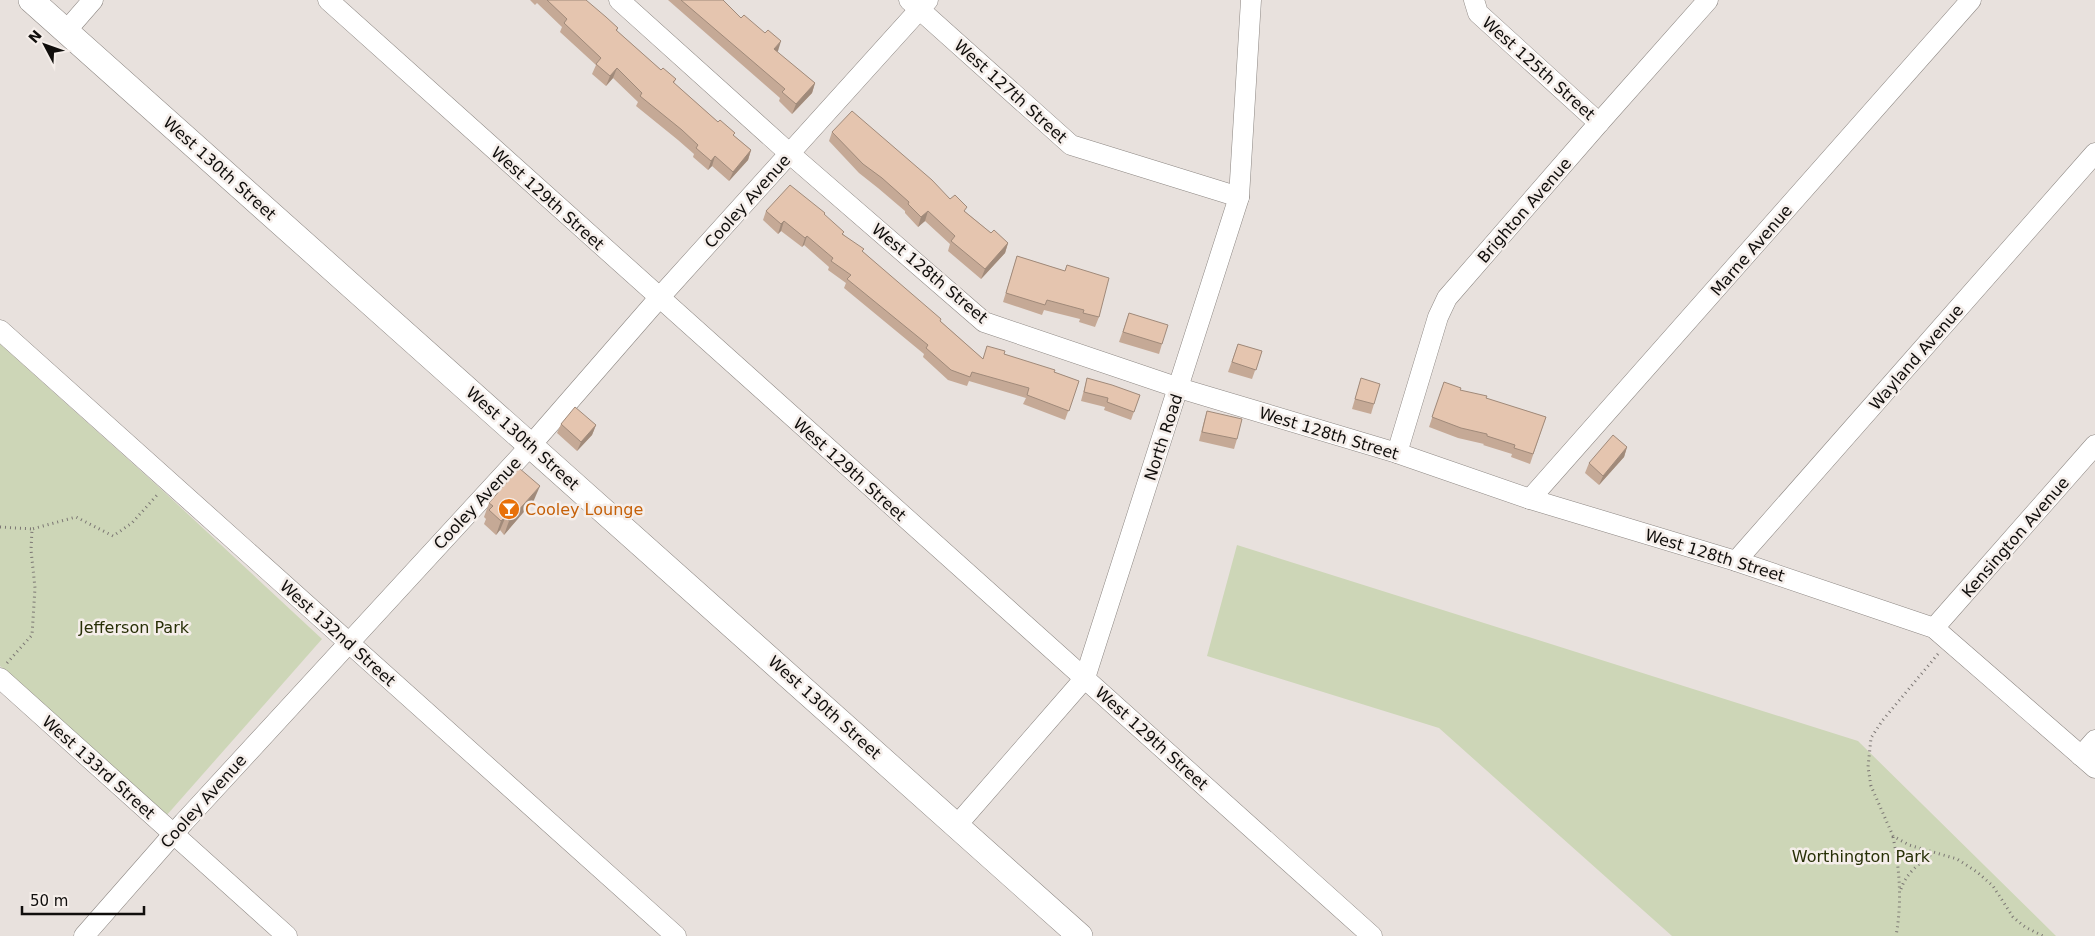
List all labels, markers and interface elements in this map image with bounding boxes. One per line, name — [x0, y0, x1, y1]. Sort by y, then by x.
street label: West 125th Street — [1478, 13, 1599, 124]
north arrow — [20, 20, 70, 70]
text: N — [25, 27, 45, 46]
street label: West 127th Street — [950, 36, 1071, 147]
street label: West 130th Street — [159, 113, 280, 224]
street label: West 129th Street — [487, 143, 608, 254]
street label: Cooley Avenue — [700, 151, 794, 252]
street label: Brighton Avenue — [1474, 154, 1575, 267]
street label: Marne Avenue — [1707, 201, 1796, 300]
street label: West 128th Street — [868, 219, 991, 327]
street label: Wayland Avenue — [1866, 301, 1967, 414]
street label: West 130th Street — [462, 383, 583, 494]
street label: North Road — [1141, 391, 1186, 483]
street label: West 128th Street — [1257, 403, 1401, 464]
street label: West 129th Street — [789, 414, 910, 525]
street label: Cooley Avenue — [430, 453, 525, 553]
street label: Kensington Avenue — [1958, 473, 2073, 601]
bar icon: Cooley Lounge — [497, 497, 521, 521]
place label: Cooley Lounge — [525, 500, 643, 519]
street label: West 128th Street — [1643, 525, 1787, 586]
street label: West 132nd Street — [276, 576, 399, 690]
park label: Jefferson Park — [78, 618, 190, 637]
street label: West 130th Street — [764, 652, 885, 763]
street label: West 129th Street — [1091, 683, 1212, 794]
street label: West 133rd Street — [38, 712, 159, 823]
street label: Cooley Avenue — [156, 751, 250, 852]
park label: Worthington Park — [1792, 847, 1931, 866]
scale bar — [22, 884, 145, 916]
text: 50 m — [30, 892, 68, 910]

